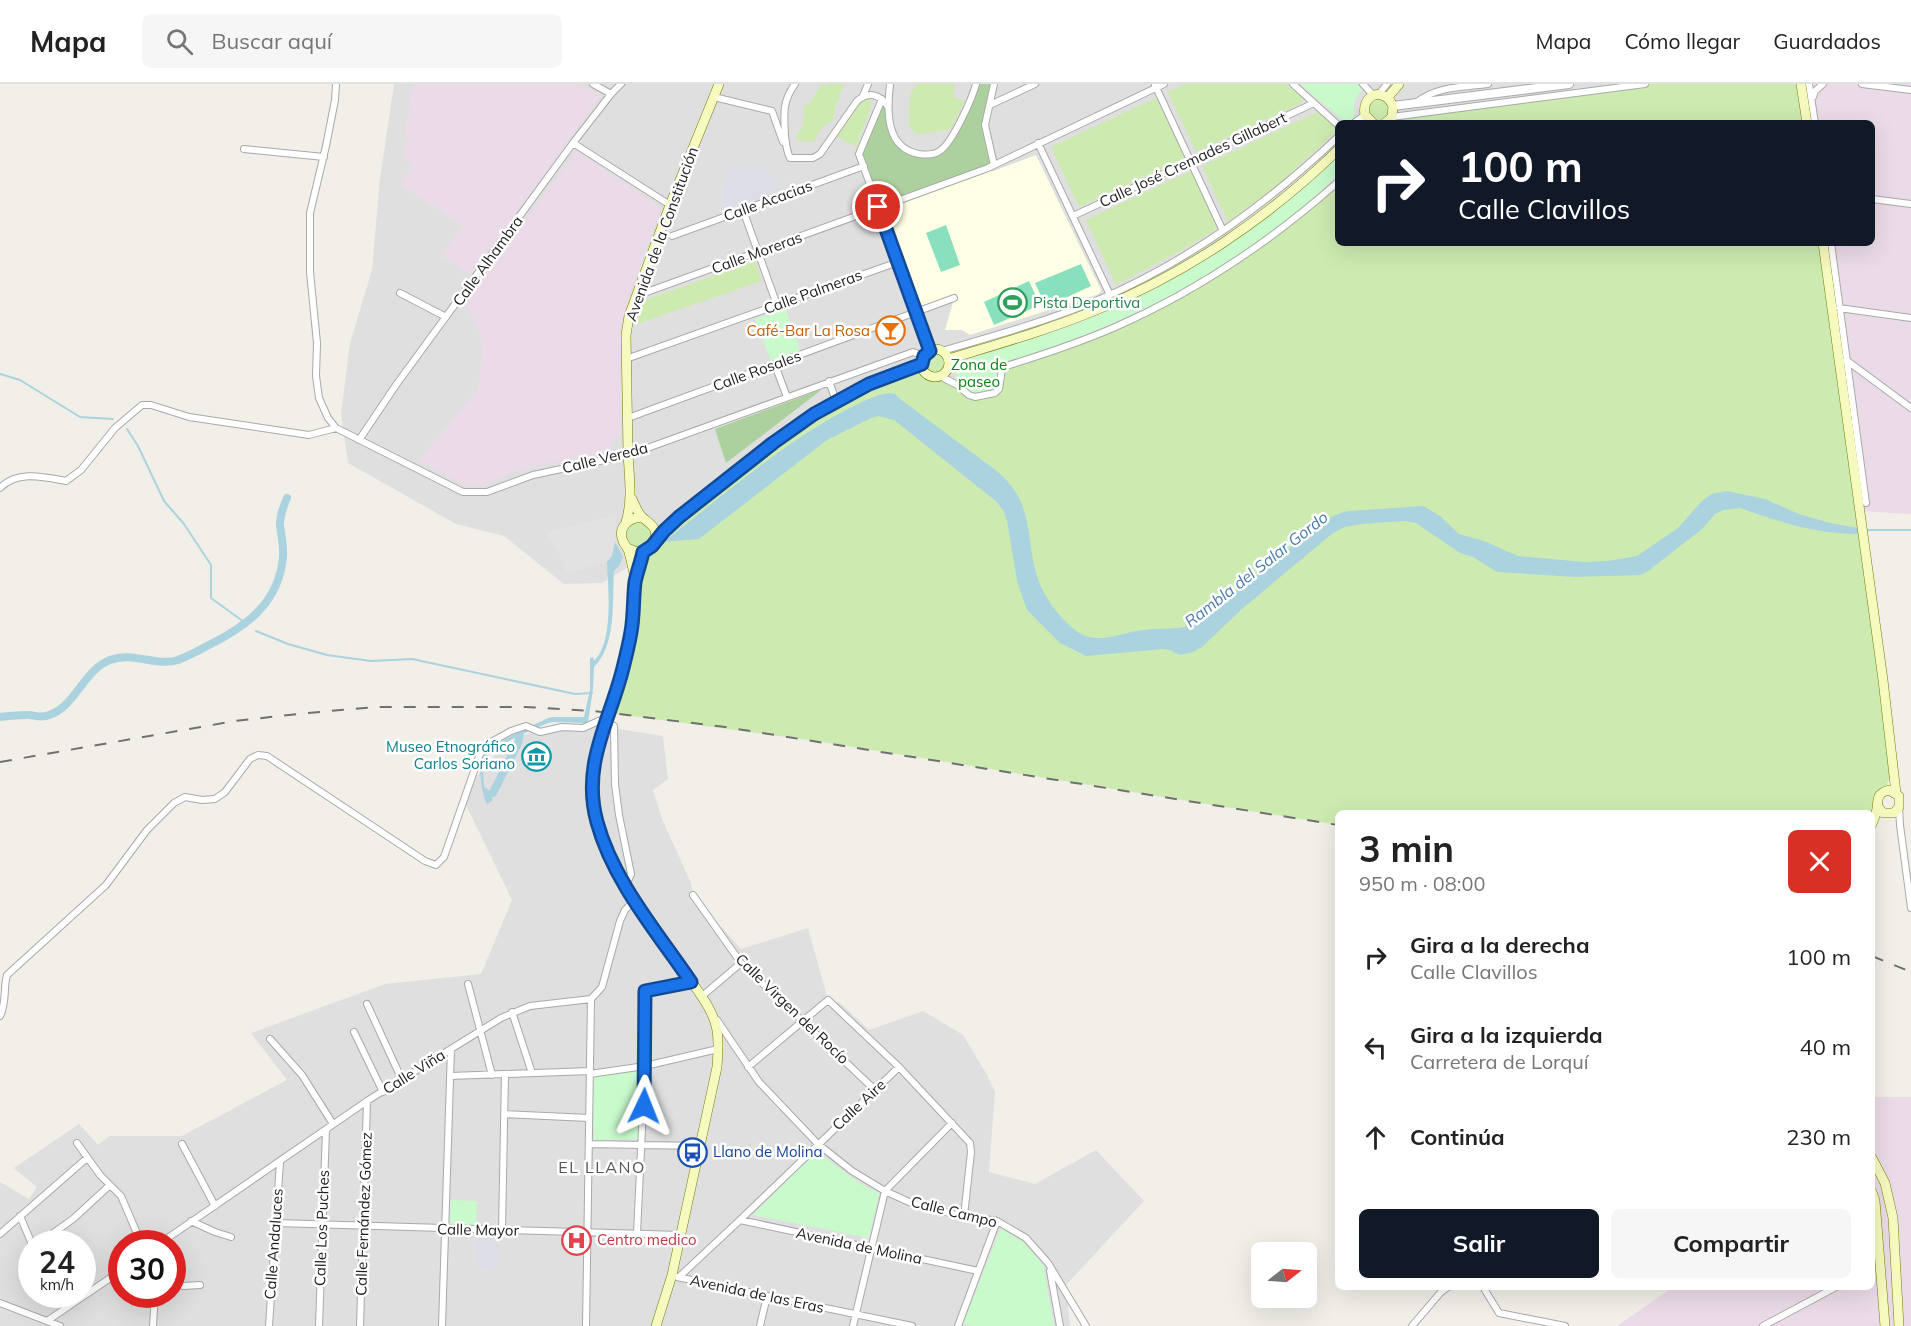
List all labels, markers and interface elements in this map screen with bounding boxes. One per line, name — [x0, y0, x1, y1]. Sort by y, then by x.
search box — [142, 14, 562, 68]
text: Mapa — [30, 24, 106, 59]
icon: search — [163, 25, 196, 58]
text: Buscar aquí — [211, 27, 332, 55]
text: Mapa — [1536, 28, 1591, 54]
text: Cómo llegar — [1624, 28, 1740, 54]
text: Guardados — [1773, 28, 1881, 54]
street label: Calle José Cremades Gillabert — [1096, 108, 1290, 211]
text: 100 m — [1458, 140, 1583, 193]
street label: Avenida de la Constitución — [621, 144, 702, 324]
icon: right — [1359, 144, 1437, 222]
street label: Calle Acacias — [721, 176, 815, 225]
pin — [852, 181, 903, 232]
icon: arrive — [861, 190, 894, 223]
text: Calle Clavillos — [1458, 192, 1630, 226]
street label: Calle Alhambra — [448, 212, 527, 310]
street label: Calle Moreras — [709, 227, 805, 278]
street label: Calle Palmeras — [761, 265, 865, 318]
sports icon: Pista Deportiva — [996, 287, 1028, 319]
place label: Pista Deportiva — [1033, 293, 1140, 312]
bar icon: Café-Bar La Rosa — [875, 315, 907, 347]
place label: Café-Bar La Rosa — [747, 321, 870, 340]
street label: Calle Rosales — [710, 346, 804, 395]
park label: Zona de paseo — [951, 355, 1007, 391]
street label: Calle Vereda — [560, 438, 650, 477]
water label: Rambla del Salar Gordo — [1180, 507, 1332, 631]
place label: Museo Etnográfico Carlos Soriano — [386, 737, 515, 773]
museum icon: Museo Etnográfico Carlos Soriano — [520, 740, 552, 772]
text: 3 min — [1359, 826, 1454, 871]
button: close — [1788, 830, 1851, 893]
text: 950 m · 08:00 — [1359, 871, 1485, 896]
text: Gira a la derecha — [1410, 931, 1590, 959]
icon: right — [1359, 941, 1392, 974]
text: 100 m — [1786, 943, 1851, 971]
street label: Calle Virgen del Rocío — [732, 950, 853, 1068]
text: Calle Clavillos — [1410, 959, 1538, 984]
text: Gira a la izquierda — [1410, 1021, 1603, 1049]
icon: left — [1359, 1031, 1392, 1064]
text: 40 m — [1800, 1033, 1851, 1061]
street label: Calle Viña — [379, 1045, 448, 1098]
text: Carretera de Lorquí — [1410, 1049, 1589, 1074]
position arrow — [612, 1074, 676, 1138]
street label: Calle Aire — [828, 1075, 889, 1134]
icon: ahead — [1359, 1121, 1392, 1154]
text: Continúa — [1410, 1123, 1505, 1151]
text: 230 m — [1786, 1123, 1851, 1151]
street label: Calle Fernández Gómez — [351, 1131, 376, 1296]
bus stop icon: Llano de Molina — [676, 1136, 708, 1168]
place label: Llano de Molina — [713, 1142, 822, 1161]
district label: EL LLANO — [558, 1157, 646, 1177]
street label: Calle Los Puches — [310, 1169, 333, 1286]
street label: Calle Andaluces — [260, 1188, 287, 1300]
street label: Calle Campo — [909, 1192, 999, 1231]
button: Salir — [1359, 1209, 1599, 1278]
button: Compartir — [1611, 1209, 1851, 1278]
street label: Calle Mayor — [437, 1219, 520, 1240]
street label: Avenida de Molina — [794, 1223, 924, 1268]
hospital icon: Centro medico — [560, 1224, 592, 1256]
speed limit sign: 30 — [108, 1230, 186, 1308]
place label: Centro medico — [597, 1230, 697, 1249]
north arrow — [1251, 1242, 1317, 1308]
map controls — [1251, 1242, 1317, 1308]
text: 24 — [39, 1243, 75, 1281]
street label: Avenida de las Eras — [688, 1270, 826, 1317]
text: km/h — [40, 1275, 74, 1294]

